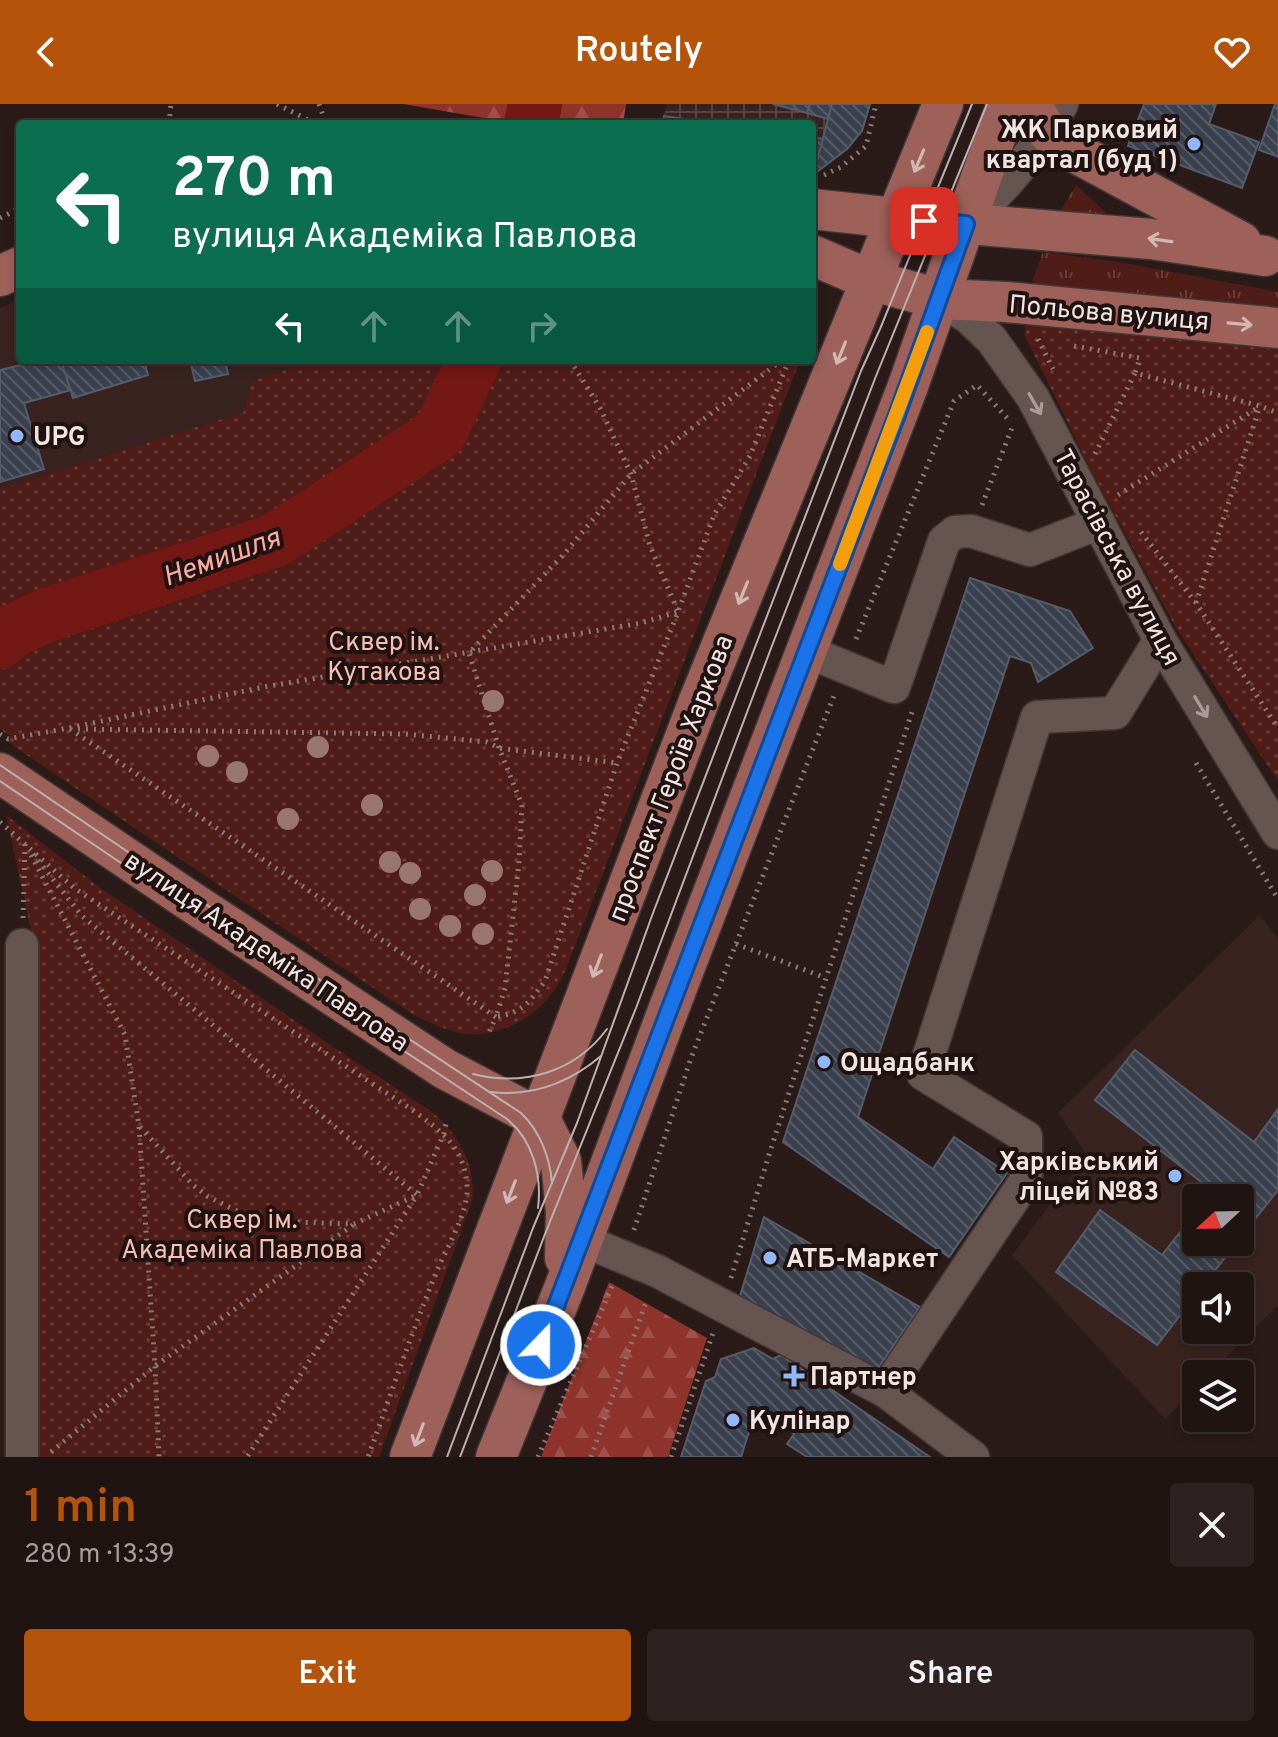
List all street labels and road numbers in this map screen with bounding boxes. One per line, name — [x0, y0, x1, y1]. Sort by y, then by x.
street label: Польова вулиця — [1007, 289, 1210, 340]
street label: Тарасівська вулиця — [1045, 444, 1187, 672]
street label: проспект Героїв Харкова — [602, 631, 742, 927]
street label: вулиця Академіка Павлова — [117, 845, 414, 1061]

